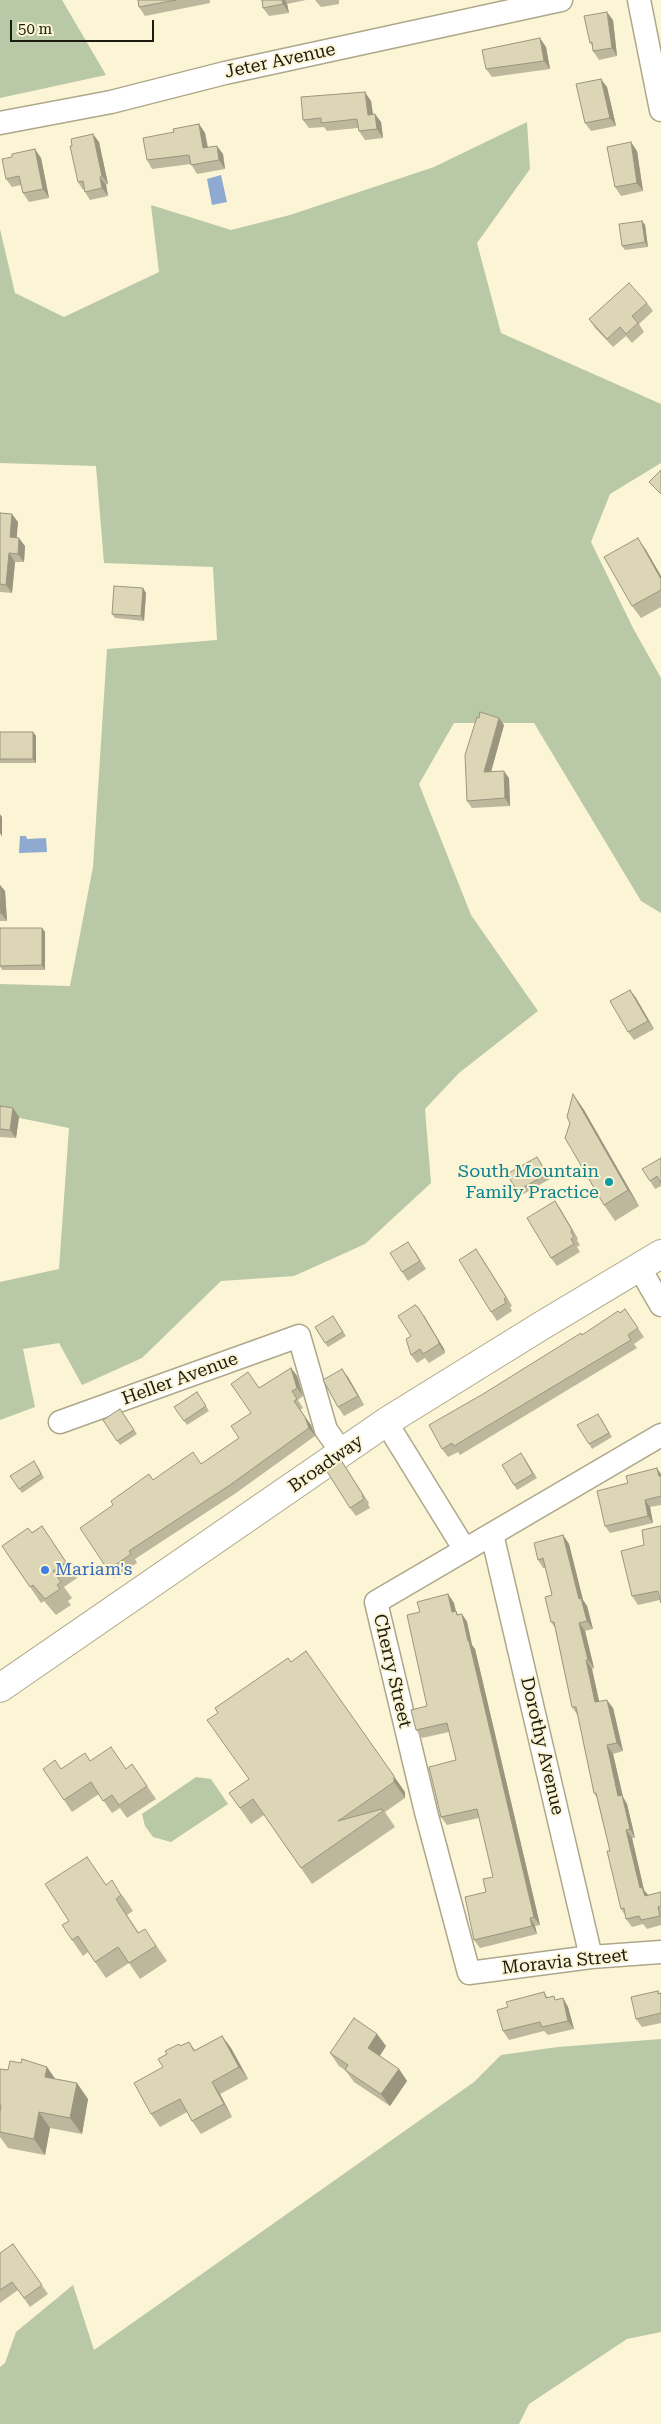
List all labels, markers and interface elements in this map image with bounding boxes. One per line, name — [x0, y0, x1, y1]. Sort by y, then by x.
scale bar — [12, 10, 156, 42]
text: 50 m — [18, 20, 52, 38]
street label: Jeter Avenue — [223, 39, 337, 83]
place label: South Mountain Family Practice — [458, 1161, 599, 1204]
marker: South Mountain Family Practice — [603, 1176, 615, 1188]
street label: Heller Avenue — [119, 1348, 241, 1410]
street label: Broadway — [285, 1431, 367, 1497]
place label: Mariam's — [55, 1559, 132, 1581]
marker: Mariam's — [39, 1564, 51, 1576]
street label: Cherry Street — [368, 1612, 416, 1730]
street label: Dorothy Avenue — [516, 1675, 568, 1817]
street label: Moravia Street — [501, 1945, 629, 1979]

